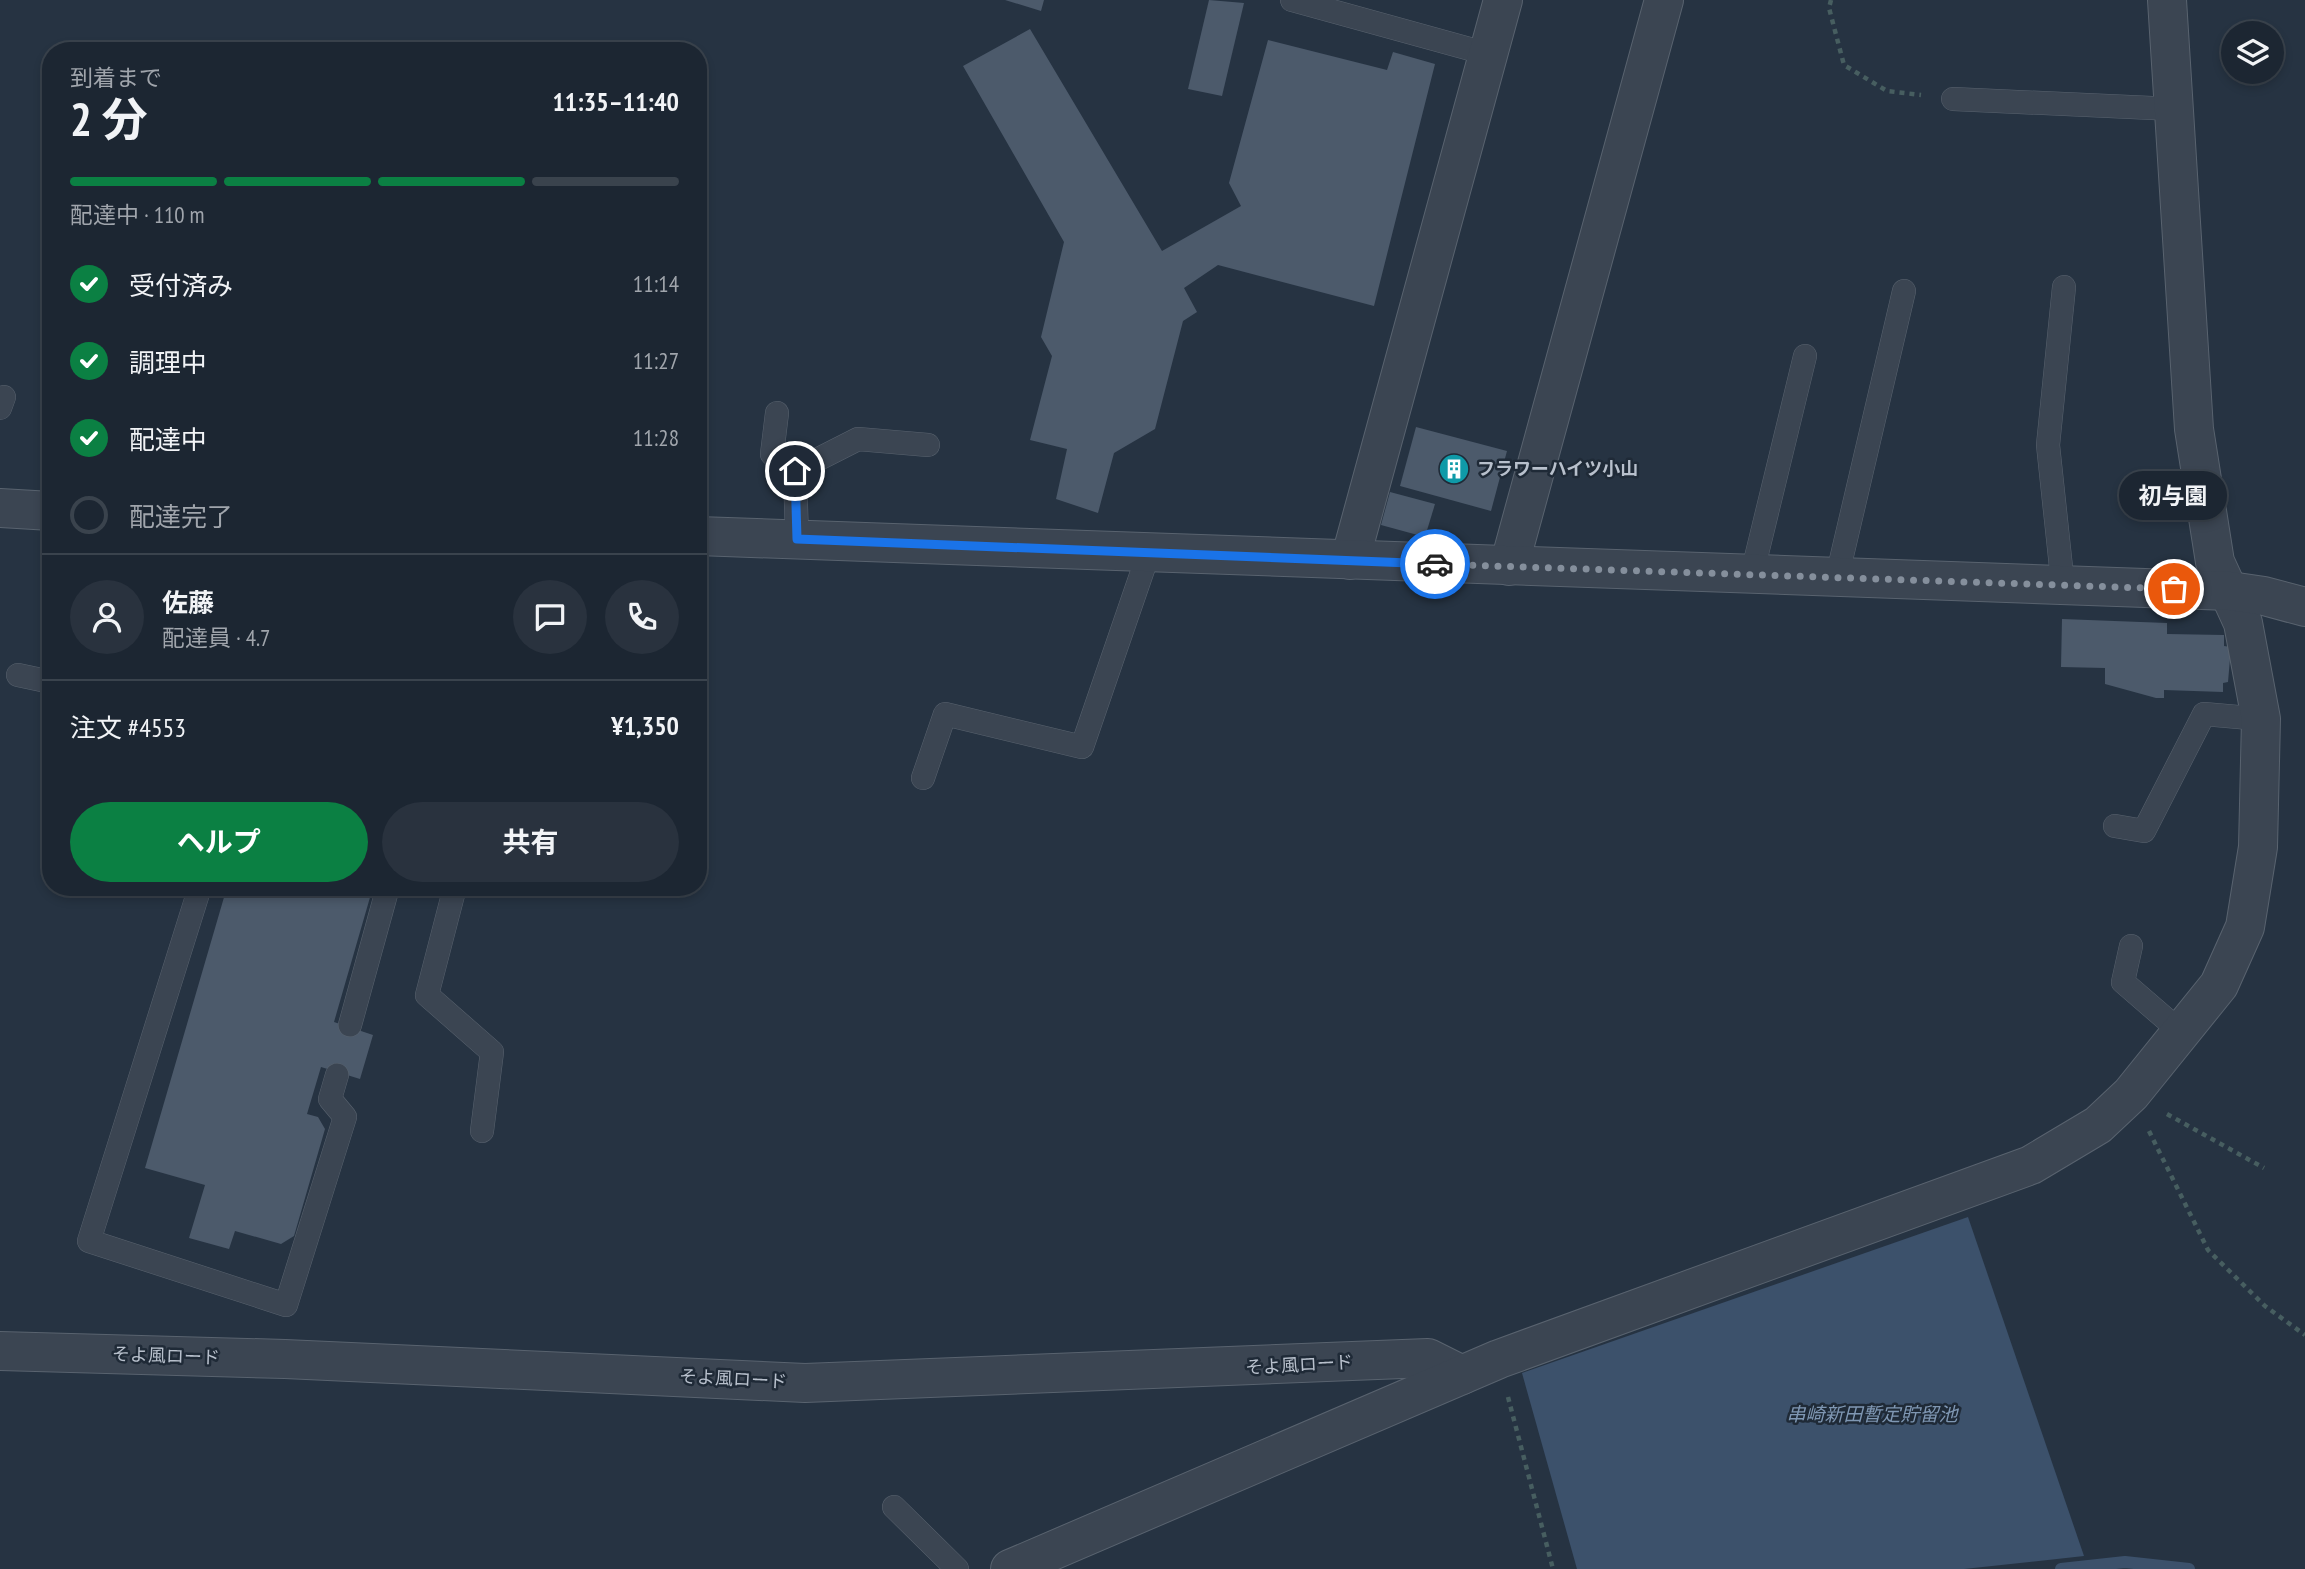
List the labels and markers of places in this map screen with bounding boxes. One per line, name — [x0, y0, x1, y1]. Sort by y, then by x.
pin — [765, 441, 825, 501]
building icon: フラワーハイツ小山 — [1437, 452, 1471, 486]
place label: フラワーハイツ小山 — [1477, 457, 1638, 480]
callout: 初与園 — [2120, 470, 2228, 519]
pin — [2144, 559, 2204, 619]

